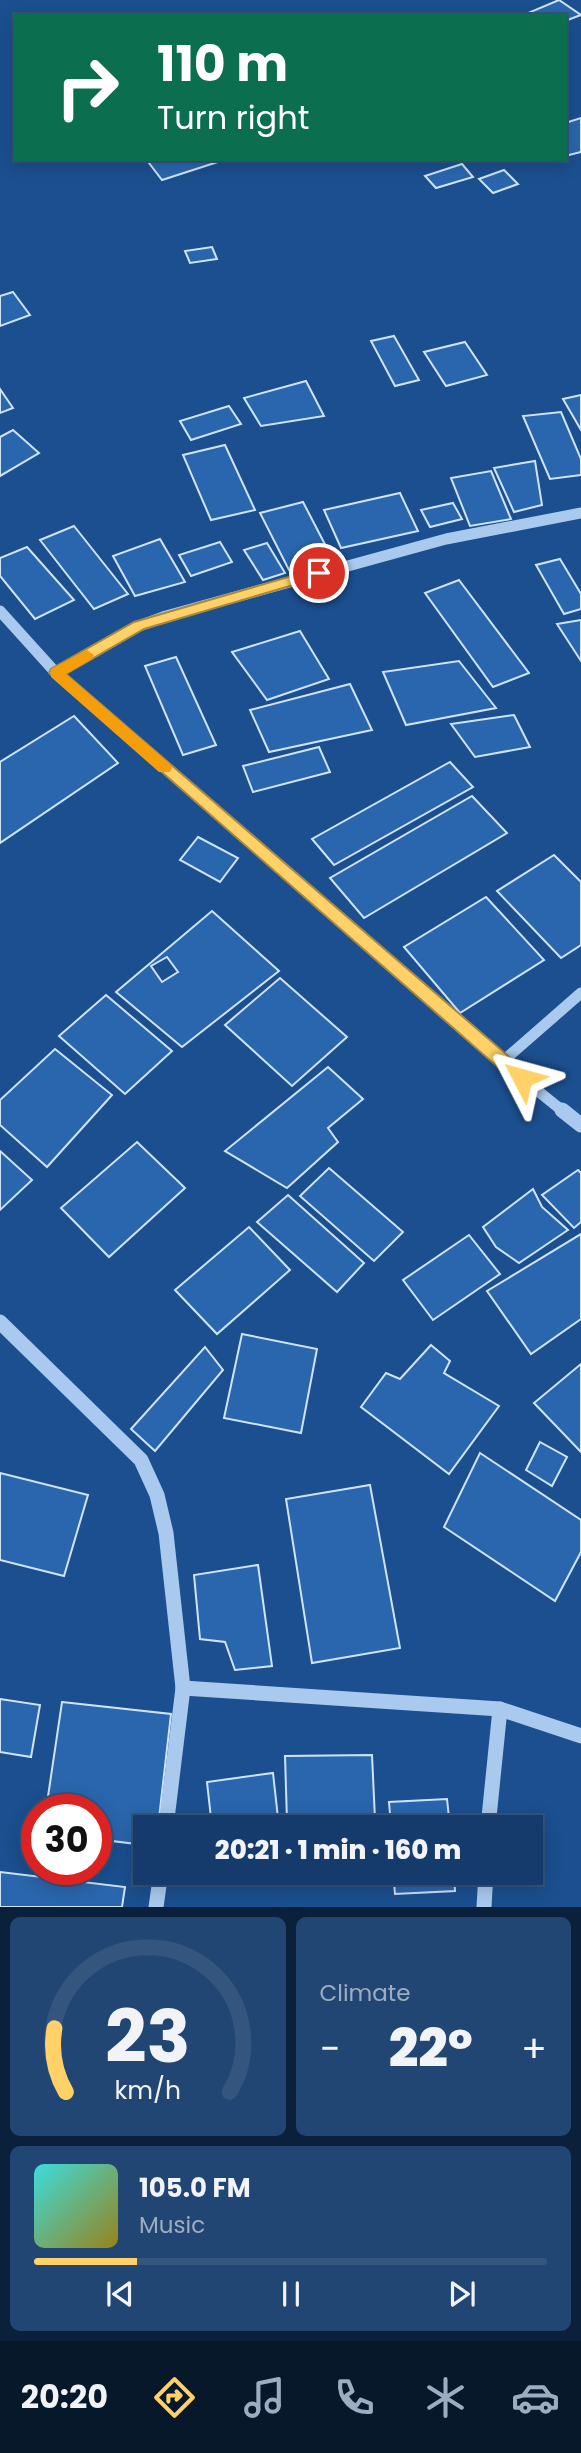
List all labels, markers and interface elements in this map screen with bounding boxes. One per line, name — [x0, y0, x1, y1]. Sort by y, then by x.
text: 110 m — [157, 30, 288, 98]
icon: right — [42, 42, 133, 133]
text: Turn right — [157, 95, 309, 140]
pin — [289, 543, 349, 603]
icon: arrive — [300, 554, 338, 592]
position arrow — [485, 1041, 559, 1115]
speed limit sign: 30 — [21, 1794, 112, 1885]
text: 20:21 · 1 min · 160 m — [215, 1832, 461, 1868]
text: Climate — [320, 1977, 410, 2009]
text: 23 — [105, 1987, 191, 2088]
text: 22° — [389, 2012, 473, 2085]
text: − — [320, 2022, 340, 2075]
text: + — [521, 2022, 547, 2075]
text: km/h — [114, 2073, 181, 2108]
text: 105.0 FM — [139, 2170, 251, 2206]
text: Music — [139, 2209, 205, 2241]
icon: previous — [101, 2275, 139, 2313]
icon: pause — [272, 2275, 310, 2313]
icon: next — [443, 2275, 481, 2313]
icon: directions — [150, 2373, 199, 2422]
icon: music — [240, 2373, 289, 2422]
icon: phone — [330, 2373, 379, 2422]
icon: climate — [421, 2373, 470, 2422]
icon: car — [511, 2373, 560, 2422]
text: 20:20 — [21, 2374, 108, 2419]

